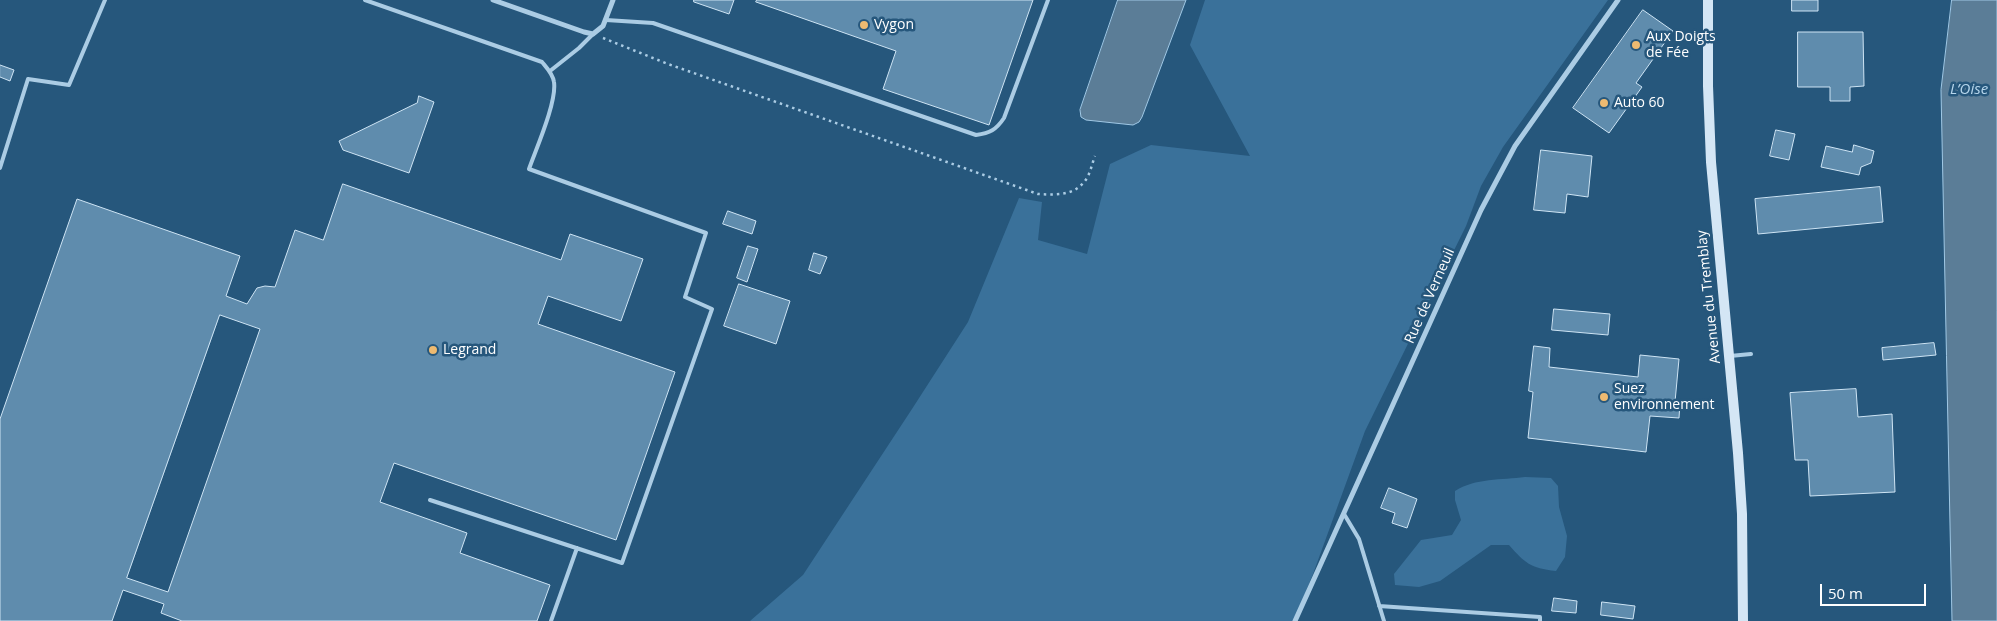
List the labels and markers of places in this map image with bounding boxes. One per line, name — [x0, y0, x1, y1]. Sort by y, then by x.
place label: Vygon — [874, 17, 914, 33]
marker: Vygon — [858, 19, 870, 31]
place label: Aux Doigts de Fée — [1646, 29, 1716, 62]
marker: Aux Doigts de Fée — [1630, 39, 1642, 51]
place label: Auto 60 — [1614, 95, 1664, 111]
marker: Auto 60 — [1598, 97, 1610, 109]
place label: Legrand — [443, 342, 496, 358]
marker: Legrand — [427, 344, 439, 356]
place label: Suez environnement — [1614, 381, 1715, 414]
marker: Suez environnement — [1598, 391, 1610, 403]

